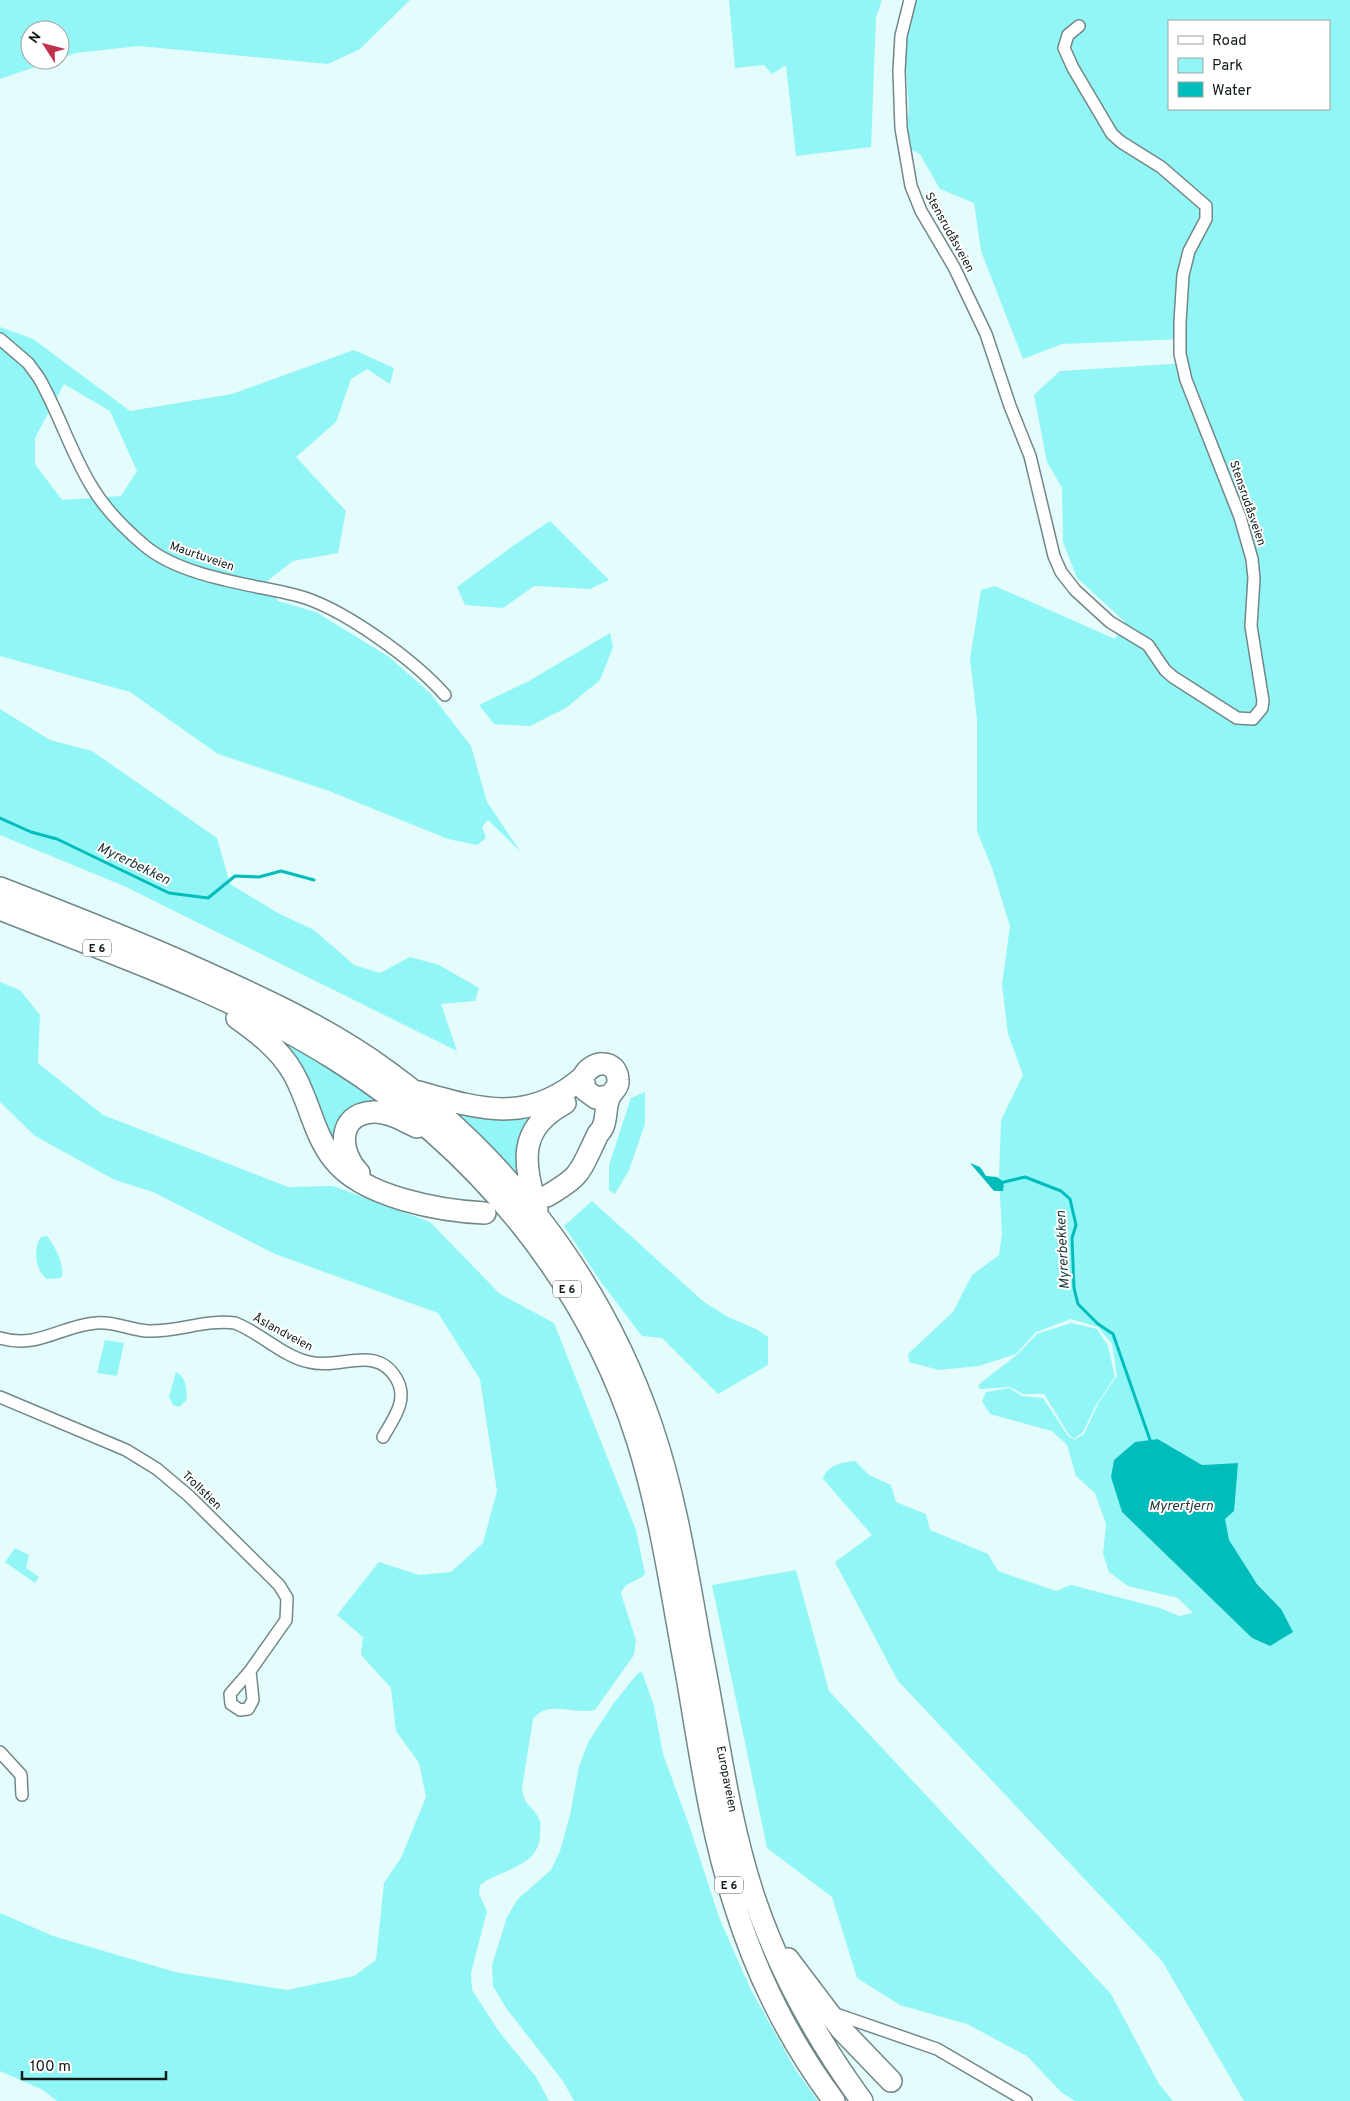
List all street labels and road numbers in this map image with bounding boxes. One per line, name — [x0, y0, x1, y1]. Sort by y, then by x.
street label: Stensrudåsveien — [921, 190, 978, 275]
street label: Stensrudåsveien — [1225, 459, 1269, 548]
street label: Maurtuveien — [167, 538, 236, 575]
road number: E 6 — [83, 940, 111, 956]
road number: E 6 — [553, 1280, 581, 1298]
street label: Åslandveien — [250, 1310, 315, 1355]
street label: Trollstien — [178, 1468, 225, 1514]
street label: Europaveien — [712, 1745, 740, 1814]
road number: E 6 — [715, 1876, 743, 1894]

